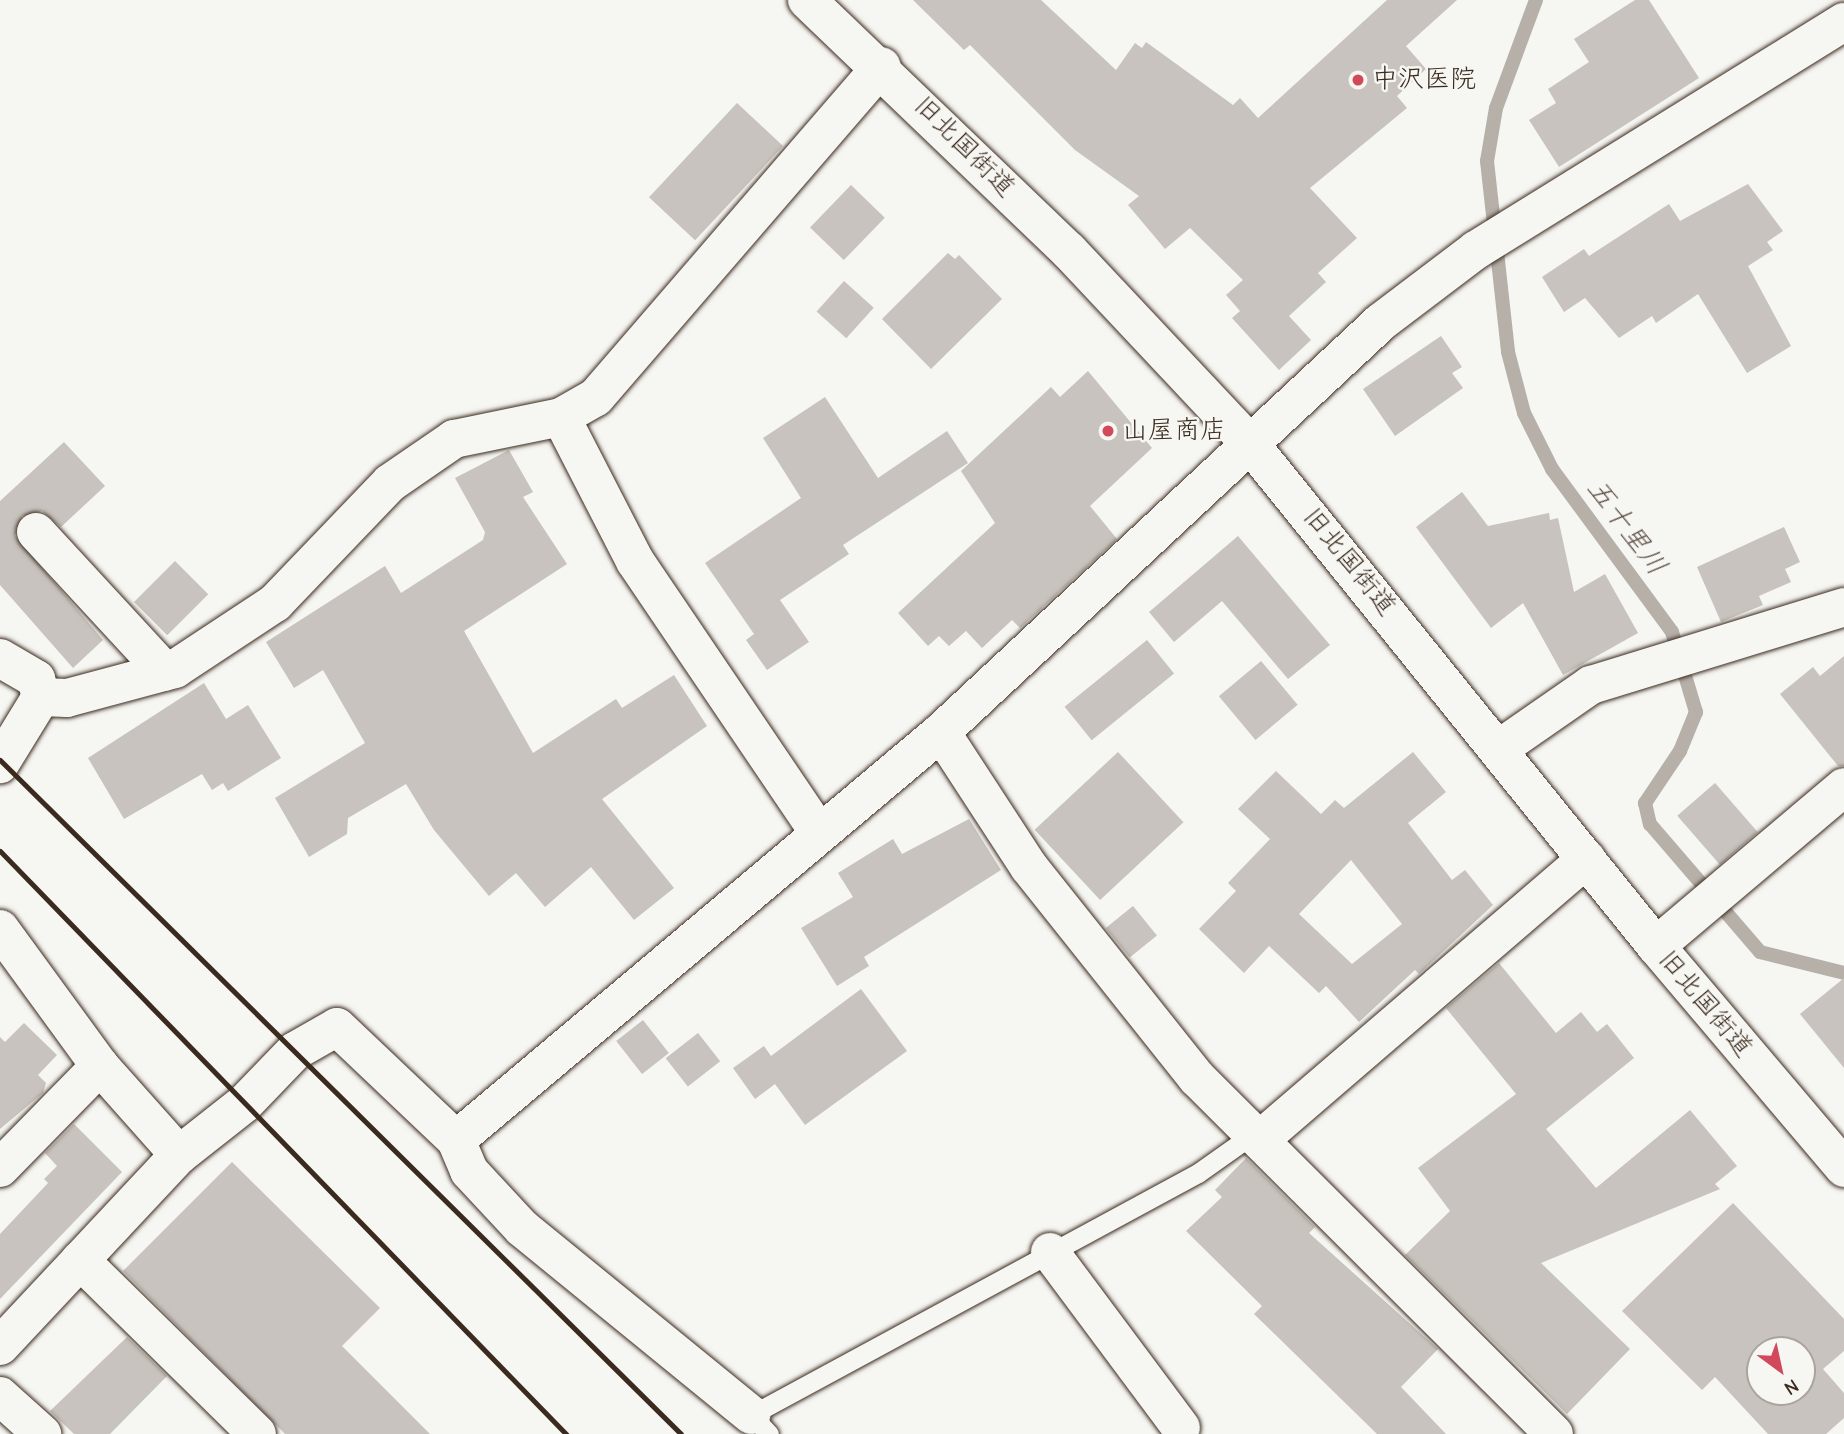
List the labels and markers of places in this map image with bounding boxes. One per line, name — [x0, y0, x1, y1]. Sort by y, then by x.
place label: 中沢医院 — [1372, 64, 1476, 96]
marker: 中沢医院 — [1350, 72, 1366, 88]
place label: 山屋商店 — [1122, 415, 1226, 447]
marker: 山屋商店 — [1100, 423, 1116, 439]

